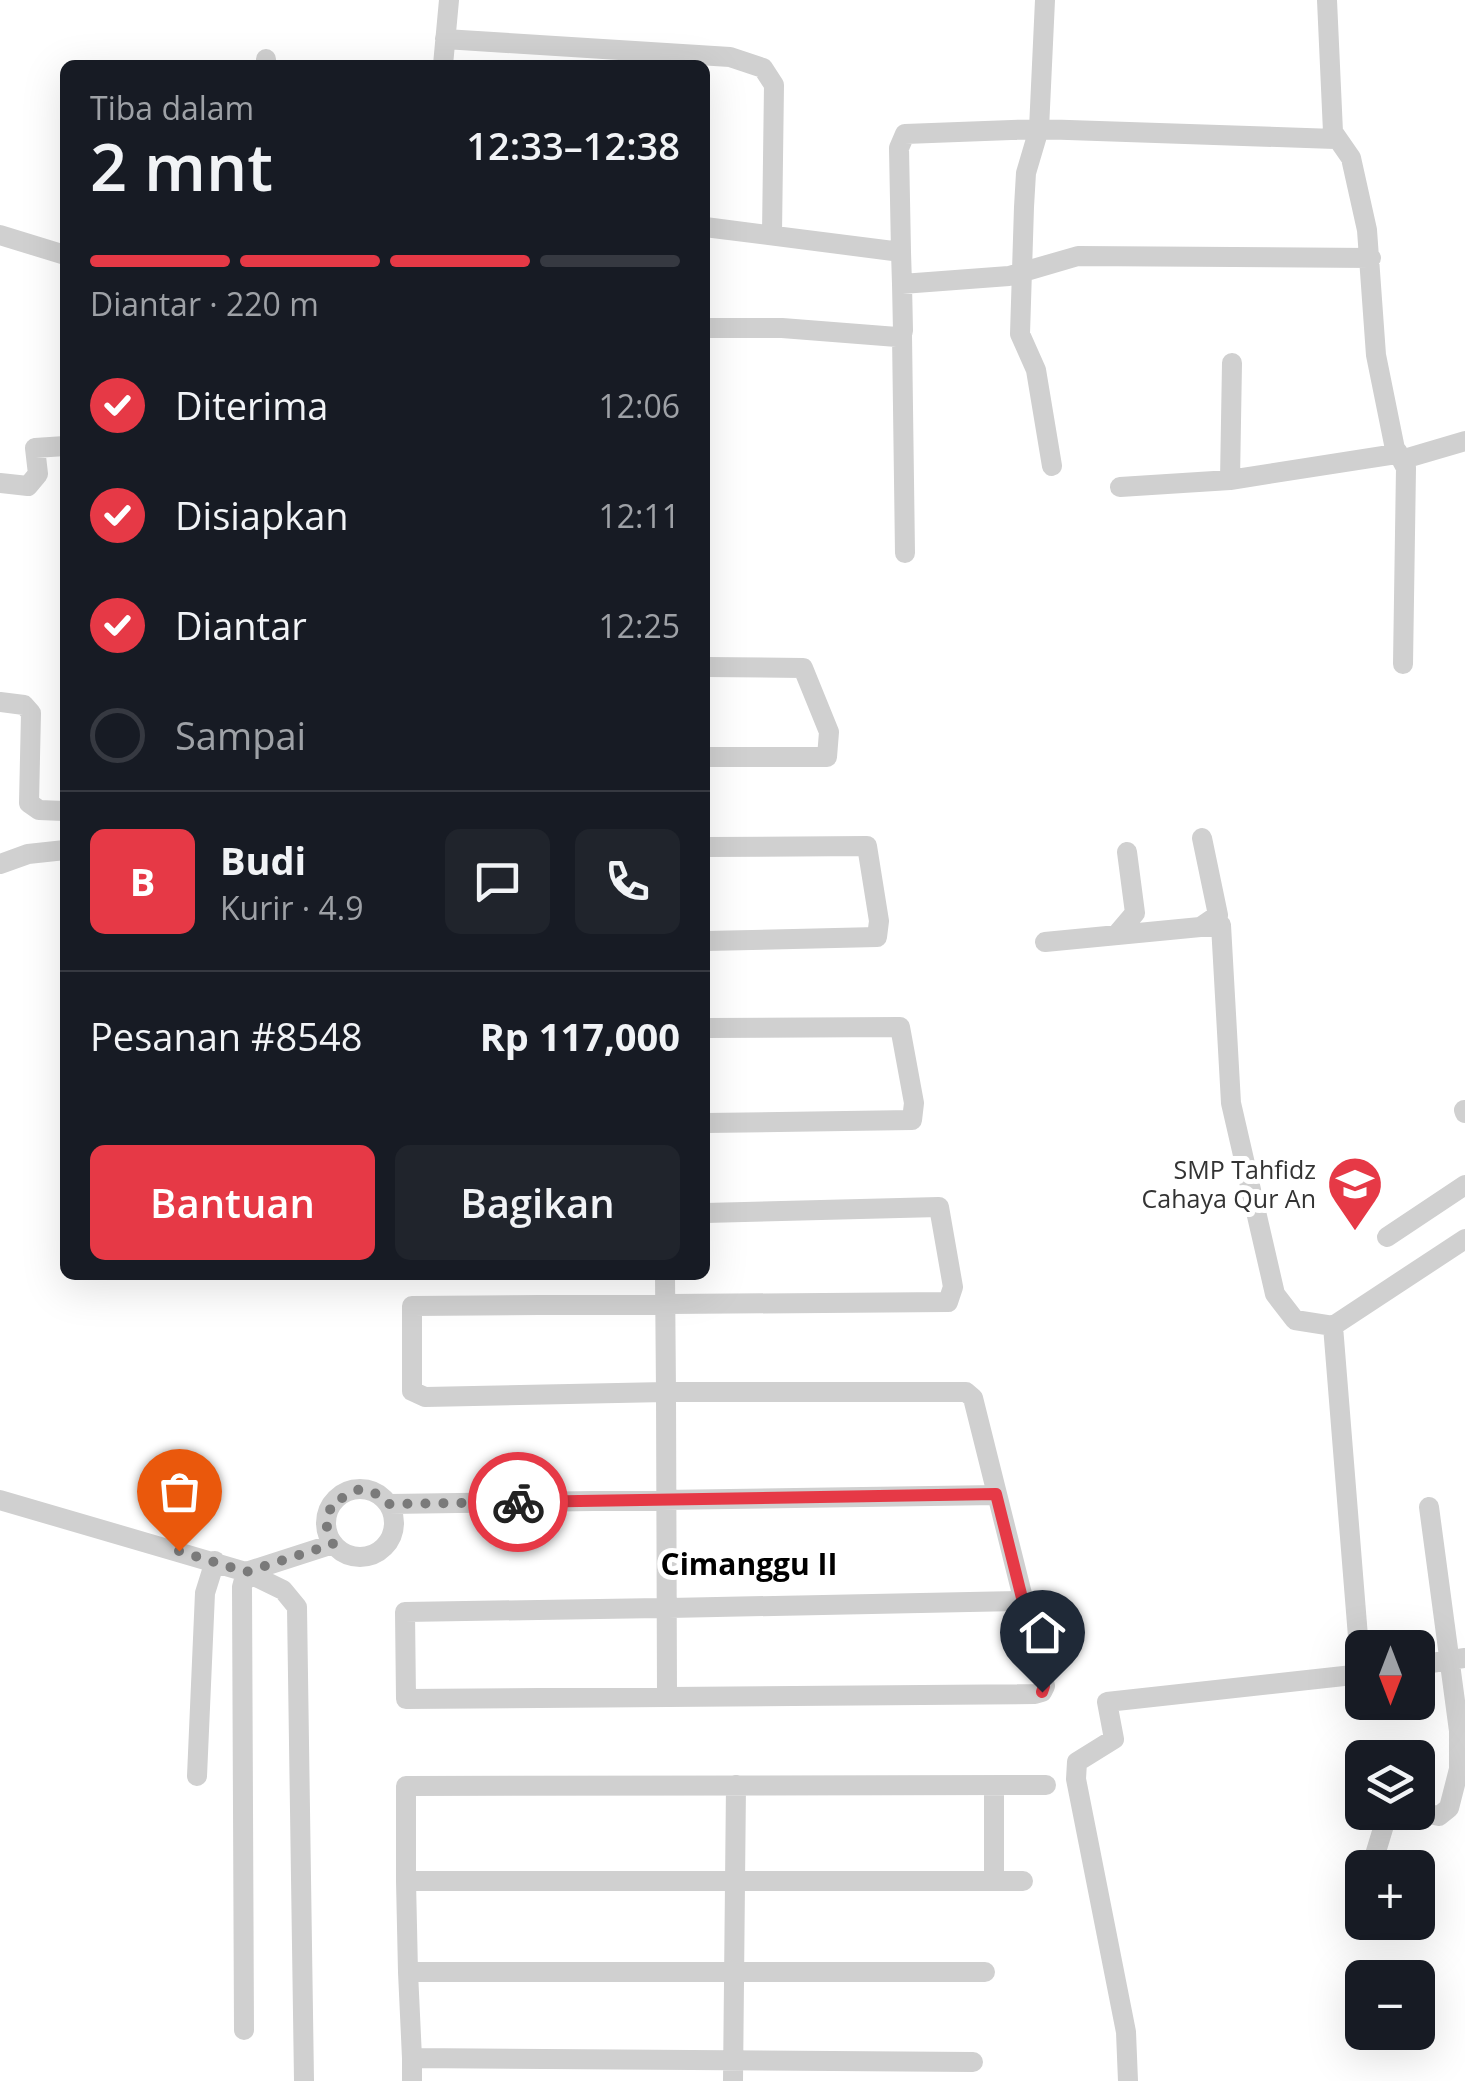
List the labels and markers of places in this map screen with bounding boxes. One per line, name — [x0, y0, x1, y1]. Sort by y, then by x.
place label: SMP Tahfidz Cahaya Qur An — [1142, 1152, 1316, 1215]
school or university icon: SMP Tahfidz Cahaya Qur An — [1325, 1154, 1385, 1233]
pin — [137, 1449, 222, 1552]
pin — [1000, 1590, 1085, 1693]

